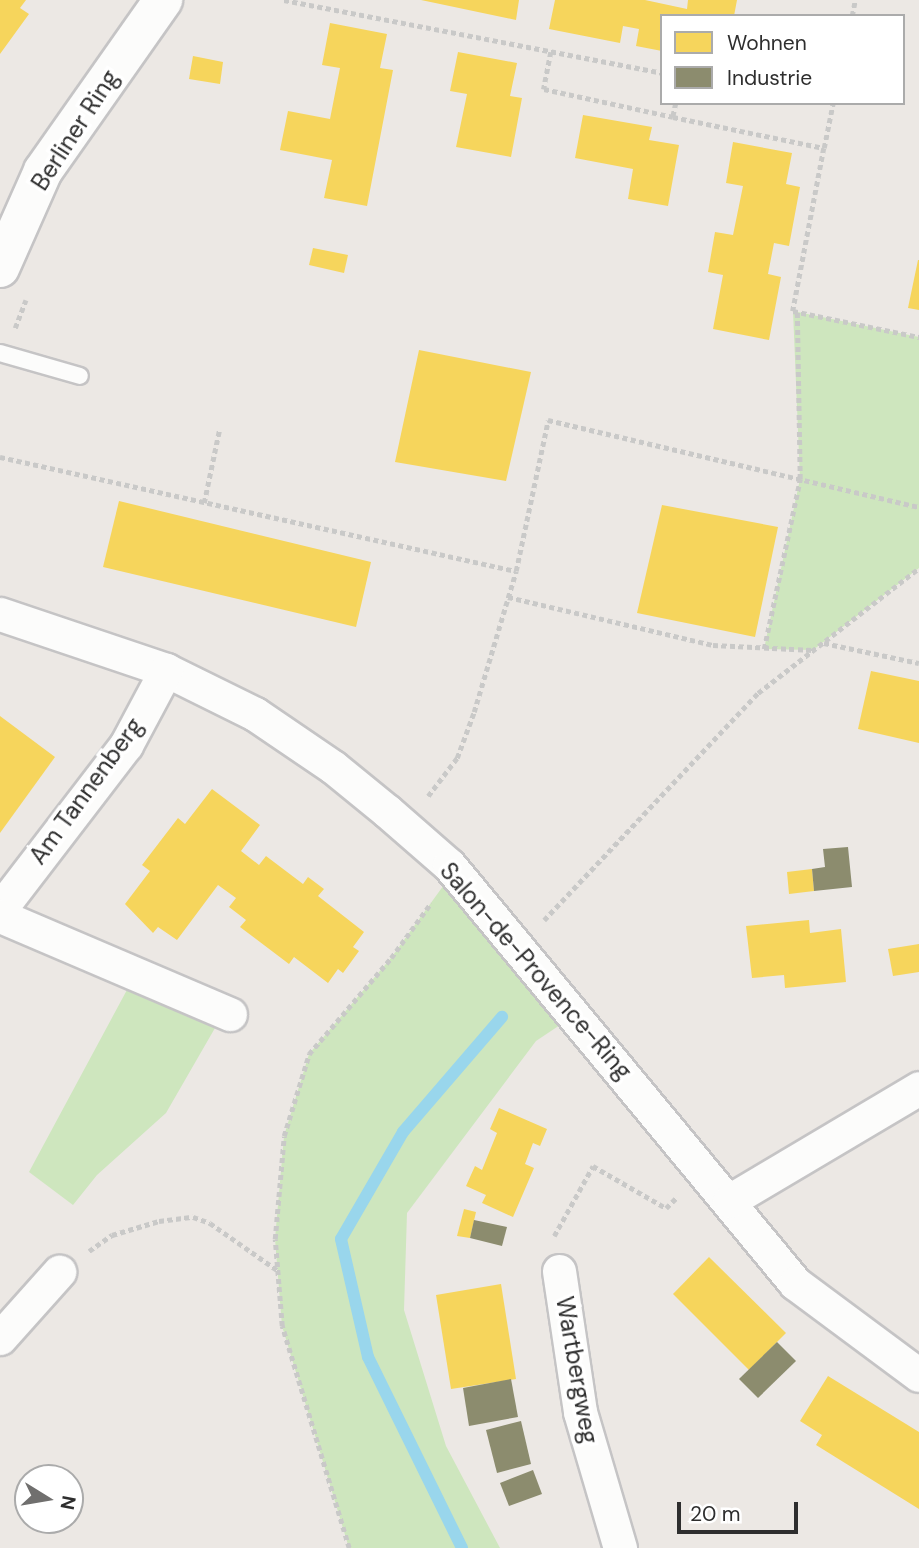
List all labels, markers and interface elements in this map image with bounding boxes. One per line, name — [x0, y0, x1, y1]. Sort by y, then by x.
legend — [660, 14, 905, 105]
text: Wohnen — [727, 29, 807, 57]
street label: Berliner Ring — [25, 64, 125, 196]
text: Industrie — [727, 64, 812, 92]
street label: Am Tannenberg — [23, 712, 149, 870]
street label: Salon-de-Provence-Ring — [434, 857, 638, 1085]
street label: Wartbergweg — [550, 1294, 604, 1446]
north arrow — [14, 1464, 84, 1534]
scale bar — [681, 1488, 802, 1532]
text: N — [55, 1494, 82, 1512]
text: 20 m — [690, 1500, 741, 1528]

